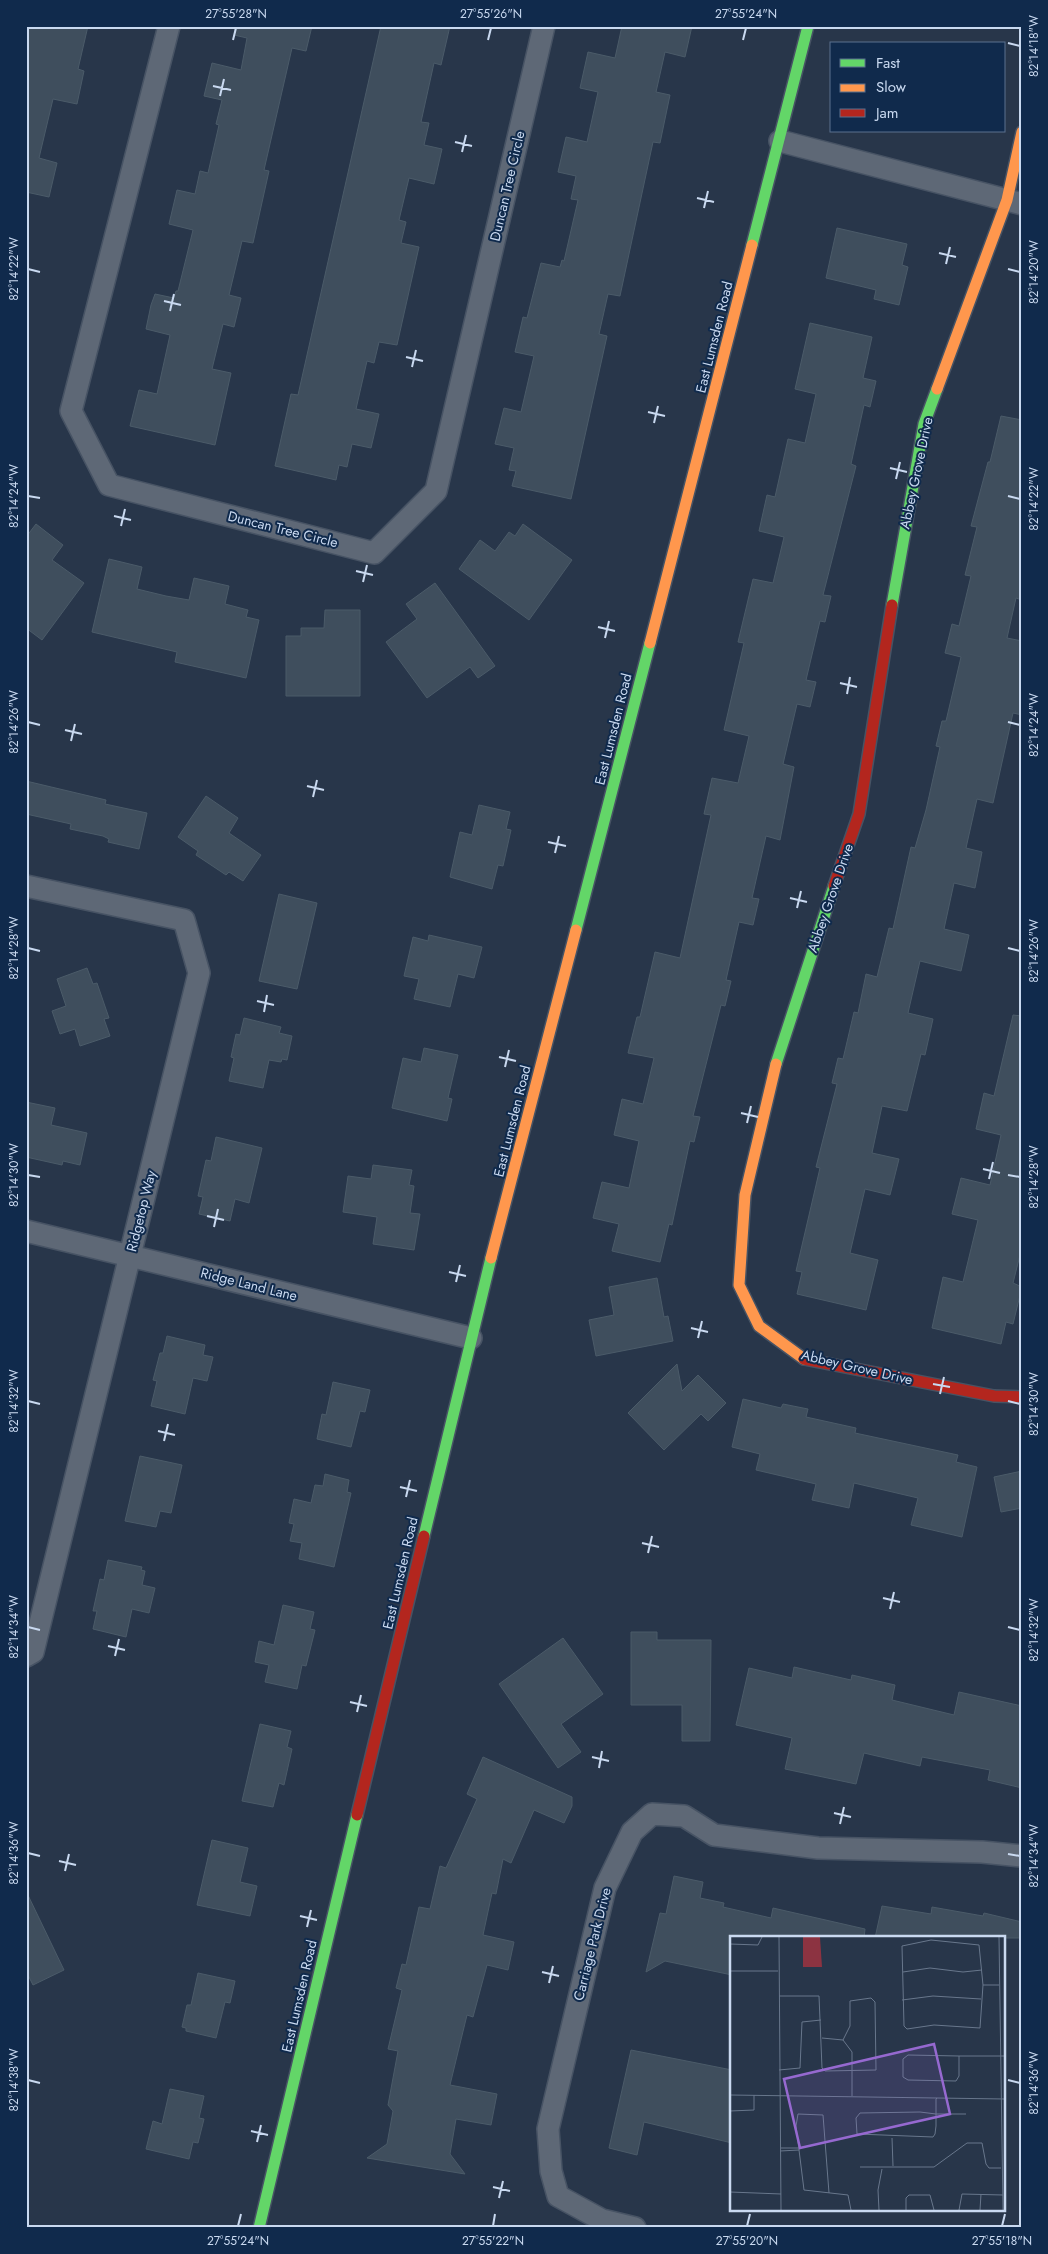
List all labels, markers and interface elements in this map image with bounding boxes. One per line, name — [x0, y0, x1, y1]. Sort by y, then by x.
text: 27°55'28"N — [205, 5, 267, 23]
text: 27°55'26"N — [460, 5, 522, 23]
text: 27°55'24"N — [715, 5, 777, 23]
text: 82°14'18"W — [1025, 15, 1043, 77]
legend — [830, 42, 1006, 132]
text: Fast — [876, 52, 900, 74]
text: Slow — [876, 76, 907, 98]
text: Jam — [874, 102, 899, 124]
street label: Duncan Tree Circle — [485, 129, 529, 243]
text: 82°14'22"W — [5, 237, 23, 301]
text: 82°14'20"W — [1025, 240, 1043, 304]
street label: East Lumsden Road — [690, 279, 738, 395]
street label: Abbey Grove Drive — [894, 415, 938, 531]
text: 82°14'24"W — [5, 464, 23, 528]
text: 82°14'22"W — [1025, 467, 1043, 531]
street label: Duncan Tree Circle — [226, 506, 340, 552]
street label: East Lumsden Road — [589, 671, 637, 787]
text: 82°14'26"W — [5, 690, 23, 754]
text: 82°14'24"W — [1025, 693, 1043, 757]
street label: Abbey Grove Drive — [802, 841, 858, 955]
text: 82°14'28"W — [5, 916, 23, 980]
text: 82°14'26"W — [1025, 919, 1043, 983]
street label: East Lumsden Road — [488, 1063, 536, 1179]
text: 82°14'30"W — [5, 1143, 23, 1207]
text: 82°14'28"W — [1025, 1145, 1043, 1209]
street label: Ridgetop Way — [121, 1167, 161, 1254]
street label: Ridge Land Lane — [199, 1262, 299, 1306]
street label: Abbey Grove Drive — [799, 1344, 915, 1390]
text: 82°14'32"W — [5, 1369, 23, 1433]
text: 82°14'30"W — [1025, 1372, 1043, 1436]
street label: East Lumsden Road — [377, 1515, 423, 1631]
text: 82°14'34"W — [5, 1595, 23, 1659]
text: 82°14'32"W — [1025, 1598, 1043, 1662]
text: 82°14'36"W — [5, 1821, 23, 1885]
text: 82°14'34"W — [1025, 1824, 1043, 1888]
street label: Carriage Park Drive — [568, 1885, 616, 2003]
inset map — [730, 1936, 1006, 2212]
street label: East Lumsden Road — [276, 1938, 322, 2054]
text: 82°14'38"W — [5, 2048, 23, 2112]
text: 82°14'36"W — [1025, 2051, 1043, 2115]
text: 27°55'24"N — [207, 2232, 269, 2250]
text: 27°55'22"N — [462, 2232, 524, 2250]
text: 27°55'20"N — [716, 2232, 778, 2250]
text: 27°55'18"N — [972, 2232, 1032, 2250]

